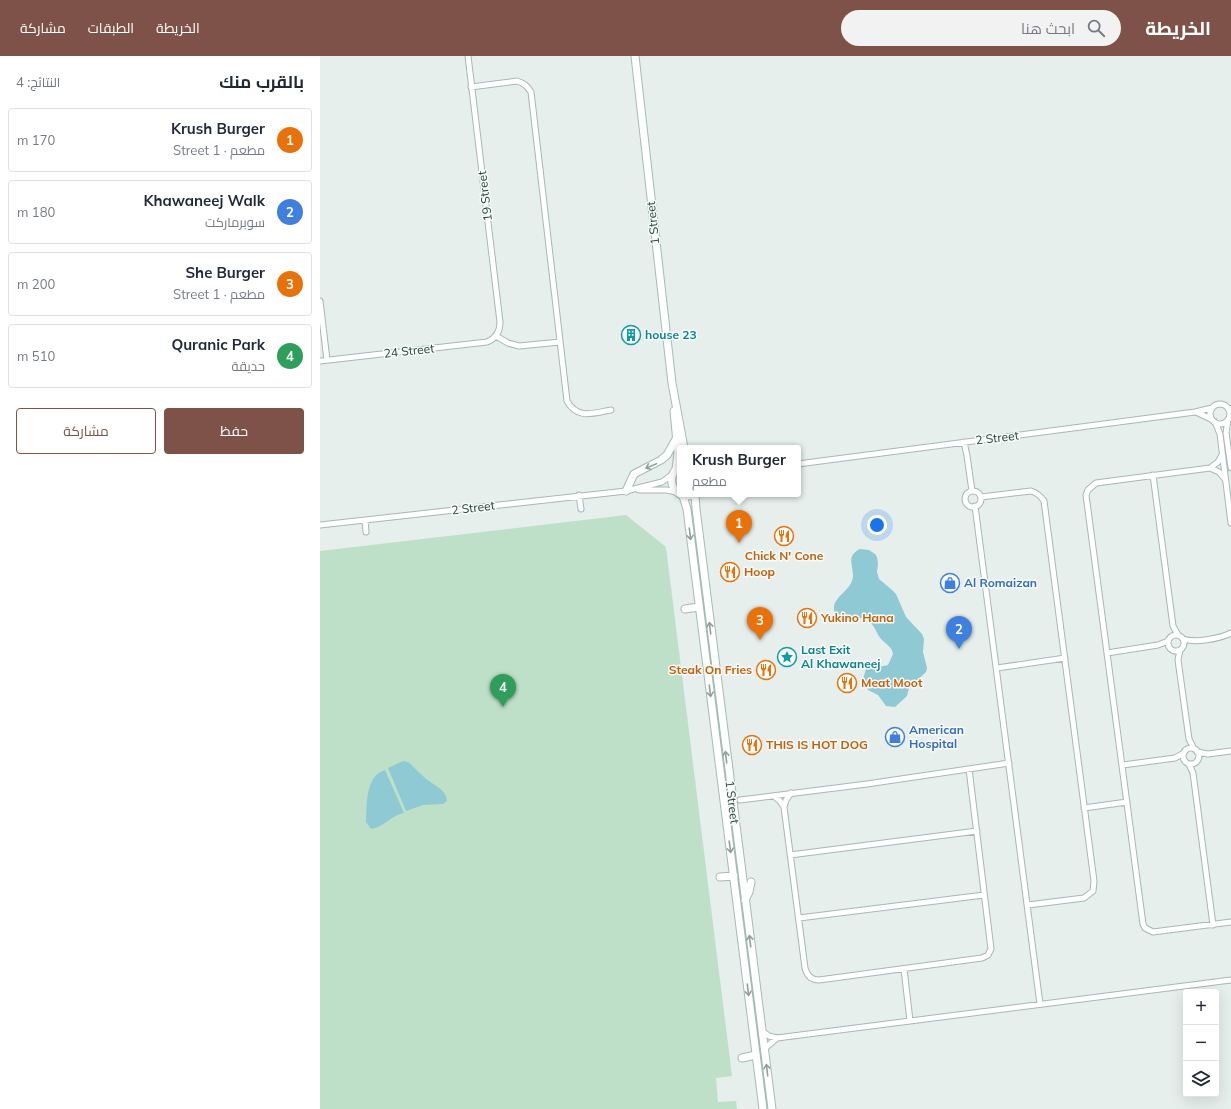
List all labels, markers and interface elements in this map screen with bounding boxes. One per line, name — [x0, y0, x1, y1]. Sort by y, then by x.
search box — [841, 10, 1121, 46]
text: الخريطة — [1145, 16, 1211, 40]
icon: search — [1085, 17, 1107, 39]
text: مشاركة — [20, 19, 66, 37]
text: الطبقات — [88, 19, 134, 37]
text: الخريطة — [156, 19, 200, 37]
text: ابحث هنا — [1021, 19, 1075, 38]
text: بالقرب منك — [219, 71, 304, 92]
text: النتائج: 4 — [16, 74, 60, 90]
text: Krush Burger — [171, 119, 265, 138]
text: 170 m — [17, 132, 55, 148]
text: 1 — [286, 132, 294, 148]
text: مطعم · 1 Street — [173, 142, 265, 158]
street label: 19 Street — [474, 170, 495, 222]
text: Khawaneej Walk — [143, 191, 265, 210]
street label: 1 Street — [643, 201, 662, 245]
text: 180 m — [17, 204, 55, 220]
text: 2 — [286, 204, 294, 220]
text: سوبرماركت — [205, 214, 265, 230]
text: She Burger — [185, 263, 265, 282]
text: 200 m — [17, 276, 55, 292]
text: 3 — [286, 276, 294, 292]
text: مطعم · 1 Street — [173, 286, 265, 302]
building icon: house 23 — [620, 324, 642, 346]
place label: house 23 — [645, 327, 697, 342]
text: Quranic Park — [171, 335, 265, 354]
street label: 24 Street — [383, 340, 435, 361]
text: 510 m — [17, 348, 55, 364]
text: 4 — [286, 348, 294, 364]
text: حديقة — [232, 358, 265, 374]
button: مشاركة — [16, 408, 156, 454]
button: حفظ — [164, 408, 304, 454]
street label: 2 Street — [974, 427, 1019, 448]
popup — [677, 445, 801, 497]
text: Krush Burger — [692, 450, 786, 469]
one-way arrow — [645, 462, 657, 470]
text: مطعم — [692, 473, 727, 489]
street label: 2 Street — [450, 497, 495, 518]
pin: 1 — [726, 510, 752, 543]
your location — [867, 515, 887, 535]
restaurant icon: Chick N' Cone — [773, 525, 795, 547]
one-way arrow — [686, 527, 694, 540]
place label: Chick N' Cone — [745, 548, 824, 563]
restaurant icon: Hoop — [719, 561, 741, 583]
place label: Hoop — [744, 564, 775, 579]
shop icon: Al Romaizan — [939, 572, 961, 594]
place label: Al Romaizan — [964, 575, 1037, 590]
pin: 3 — [747, 607, 773, 640]
restaurant icon: Yukino Hana — [796, 607, 818, 629]
place label: Yukino Hana — [820, 610, 894, 625]
pin: 2 — [946, 616, 972, 649]
one-way arrow — [707, 622, 714, 635]
place label: Last Exit Al Khawaneej — [801, 642, 880, 671]
place icon: Last Exit Al Khawaneej — [776, 646, 798, 668]
restaurant icon: Steak On Fries — [755, 659, 777, 681]
place label: Steak On Fries — [669, 662, 752, 677]
restaurant icon: Meat Moot — [836, 672, 858, 694]
pin: 4 — [490, 674, 516, 707]
place label: Meat Moot — [861, 675, 923, 690]
one-way arrow — [706, 684, 713, 697]
place label: American Hospital — [909, 722, 964, 751]
shop icon: American Hospital — [884, 726, 906, 748]
restaurant icon: THIS IS HOT DOG — [741, 734, 763, 756]
place label: THIS IS HOT DOG — [766, 737, 868, 752]
one-way arrow — [723, 751, 730, 764]
street label: 1 Street — [722, 779, 743, 824]
one-way arrow — [726, 840, 734, 853]
one-way arrow — [747, 935, 754, 948]
one-way arrow — [744, 983, 752, 996]
map controls — [1183, 989, 1219, 1097]
button: + — [1183, 989, 1219, 1025]
button: − — [1183, 1025, 1219, 1061]
button: layers — [1183, 1061, 1219, 1097]
one-way arrow — [763, 1064, 771, 1077]

